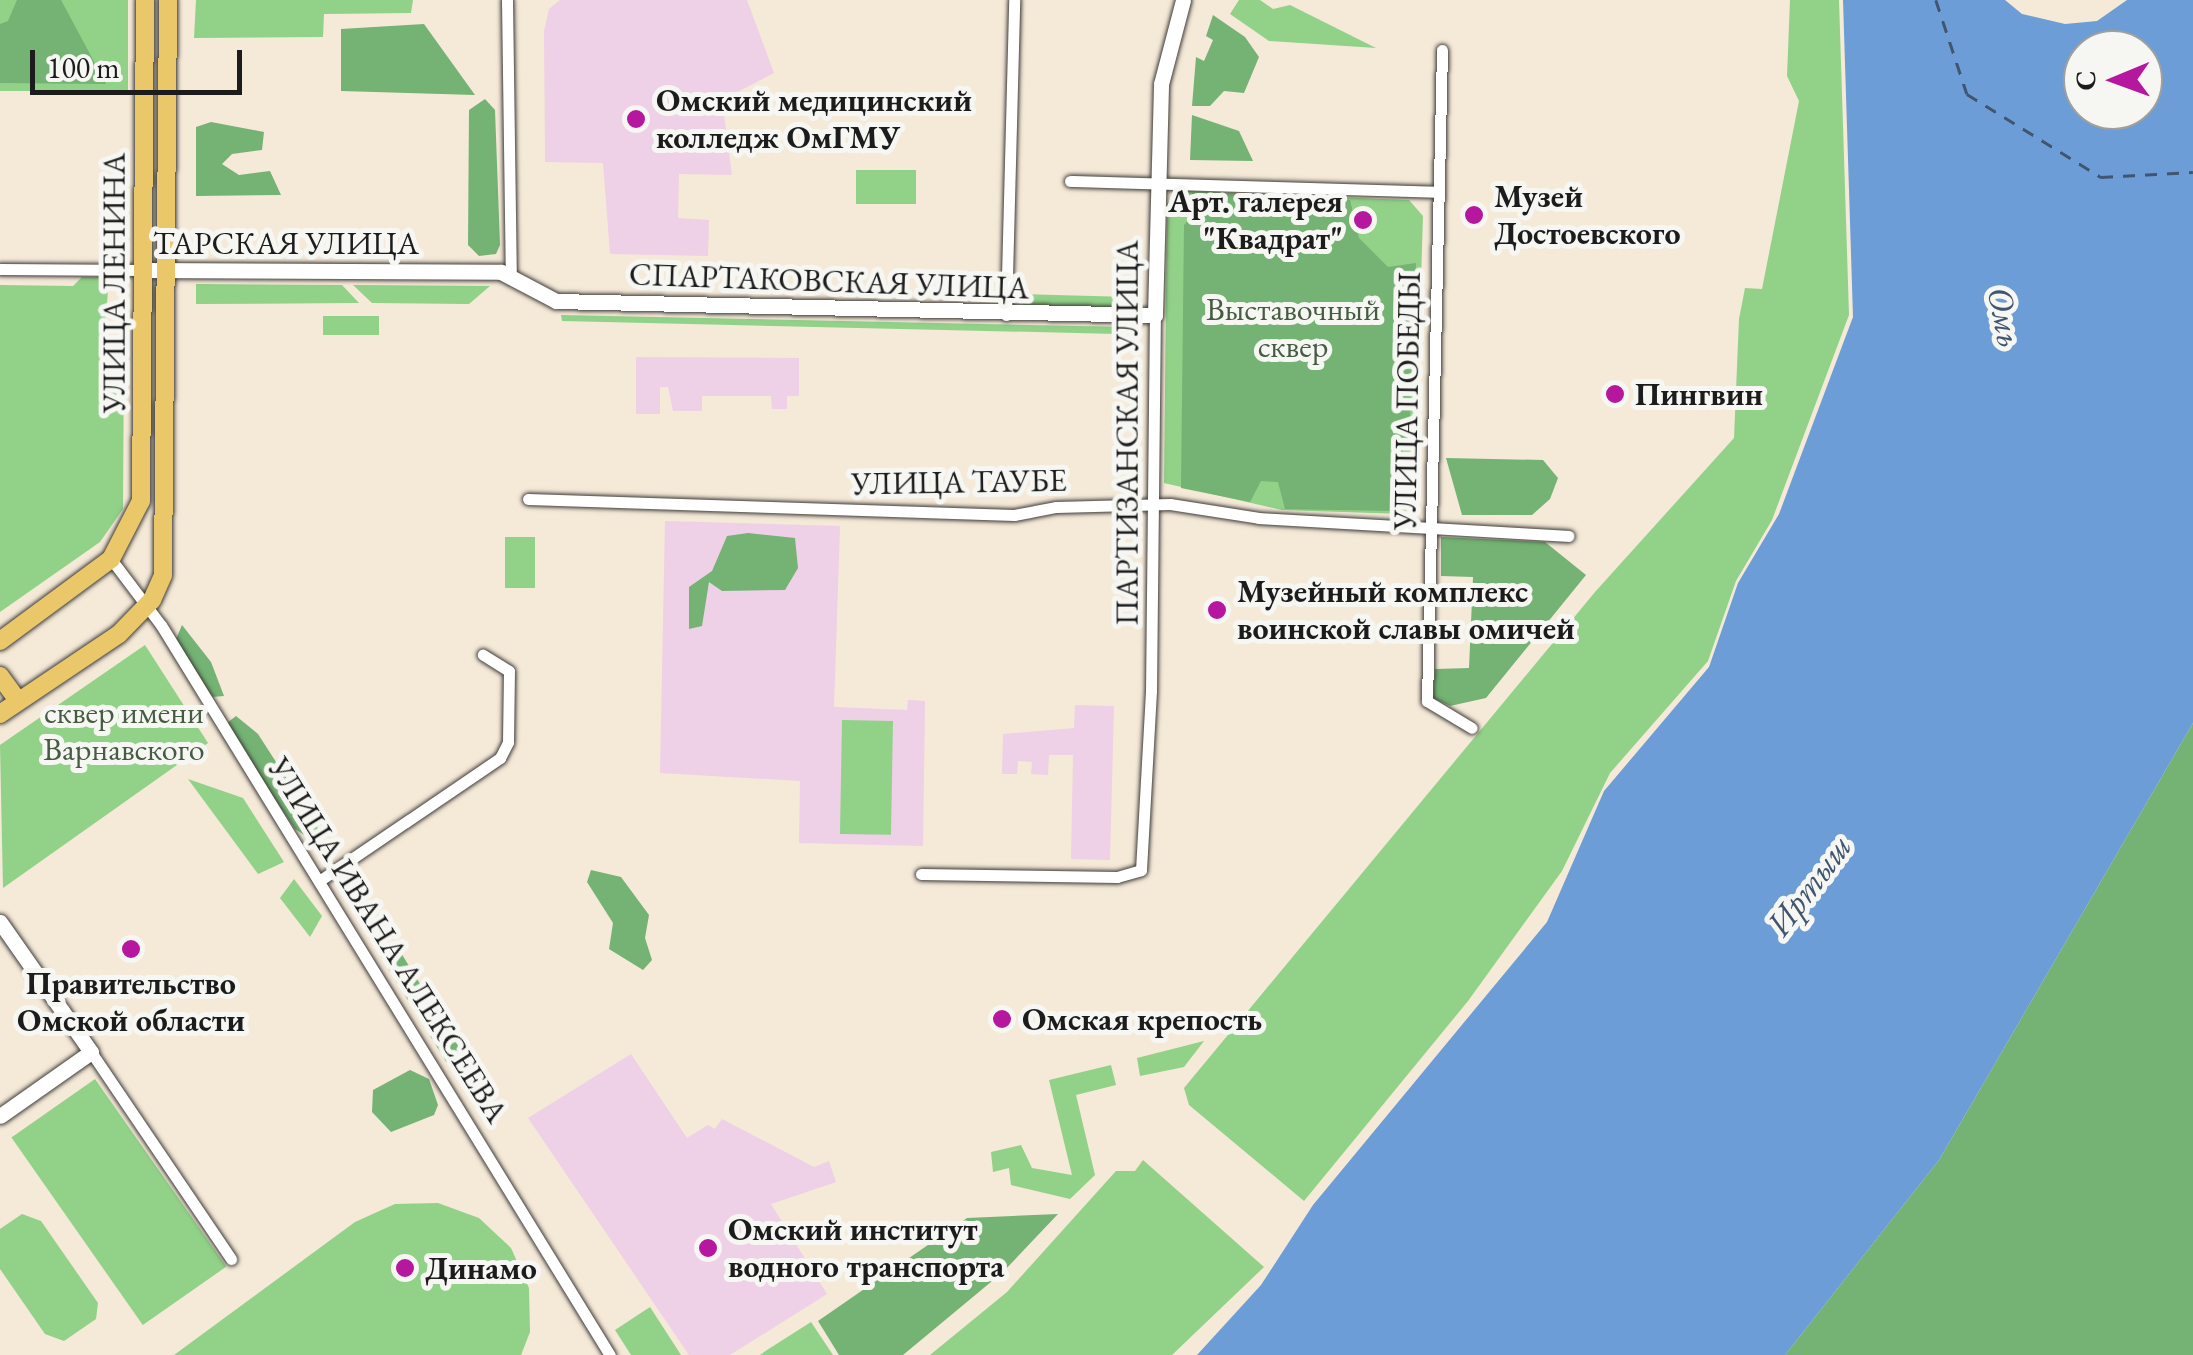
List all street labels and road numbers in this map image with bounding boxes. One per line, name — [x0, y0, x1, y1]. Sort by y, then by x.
street label: УЛИЦА ЛЕНИНА — [95, 153, 133, 413]
street label: ТАРСКАЯ УЛИЦА — [153, 224, 419, 262]
street label: ПАРТИЗАНСКАЯ УЛИЦА — [1108, 240, 1146, 626]
street label: СПАРТАКОВСКАЯ УЛИЦА — [628, 255, 1030, 307]
street label: УЛИЦА ПОБЕДЫ — [1386, 272, 1428, 530]
street label: УЛИЦА ТАУБЕ — [851, 461, 1067, 503]
street label: УЛИЦА ИВАНА АЛЕКСЕЕВА — [260, 750, 516, 1130]

